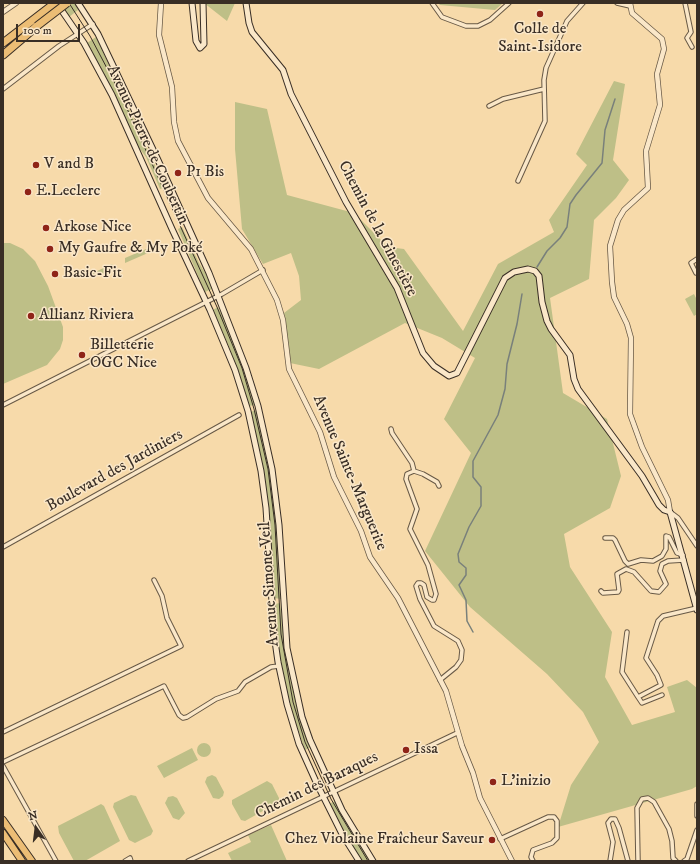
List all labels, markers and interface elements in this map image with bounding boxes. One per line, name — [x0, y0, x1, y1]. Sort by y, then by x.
marker: Colle de Saint-Isidore — [535, 9, 545, 19]
scale bar — [18, 16, 82, 42]
place label: Colle de Saint-Isidore — [498, 20, 582, 58]
text: 100 m — [23, 23, 52, 38]
street label: Avenue Pierre de Coubertin — [102, 62, 192, 228]
place label: V and B — [44, 155, 94, 175]
street label: Chemin de la Ginestière — [333, 158, 421, 300]
marker: V and B — [31, 160, 41, 170]
place label: P1 Bis — [186, 163, 224, 183]
marker: P1 Bis — [173, 168, 183, 178]
place label: E.Leclerc — [36, 182, 100, 202]
marker: E.Leclerc — [23, 187, 33, 197]
place label: Arkose Nice — [54, 218, 131, 238]
marker: Arkose Nice — [41, 223, 51, 233]
place label: My Gaufre & My Poké — [58, 239, 202, 259]
marker: My Gaufre & My Poké — [45, 244, 55, 254]
place label: Basic-Fit — [63, 264, 122, 284]
marker: Basic-Fit — [50, 269, 60, 279]
place label: Allianz Riviera — [39, 306, 134, 326]
marker: Allianz Riviera — [26, 311, 36, 321]
place label: Billetterie OGC Nice — [90, 336, 157, 374]
marker: Billetterie OGC Nice — [77, 350, 87, 360]
street label: Avenue Sainte-Marguerite — [308, 393, 390, 553]
street label: Boulevard des Jardiniers — [44, 426, 186, 516]
street label: Avenue Simone Veil — [256, 521, 284, 647]
place label: Issa — [414, 740, 438, 760]
marker: Issa — [401, 745, 411, 755]
street label: Chemin des Baraques — [252, 748, 382, 824]
place label: L’inizio — [501, 772, 551, 792]
marker: L’inizio — [488, 777, 498, 787]
north arrow — [16, 808, 56, 848]
text: N — [27, 808, 39, 824]
place label: Chez Violaine Fraîcheur Saveur — [285, 830, 484, 850]
marker: Chez Violaine Fraîcheur Saveur — [487, 835, 497, 845]

